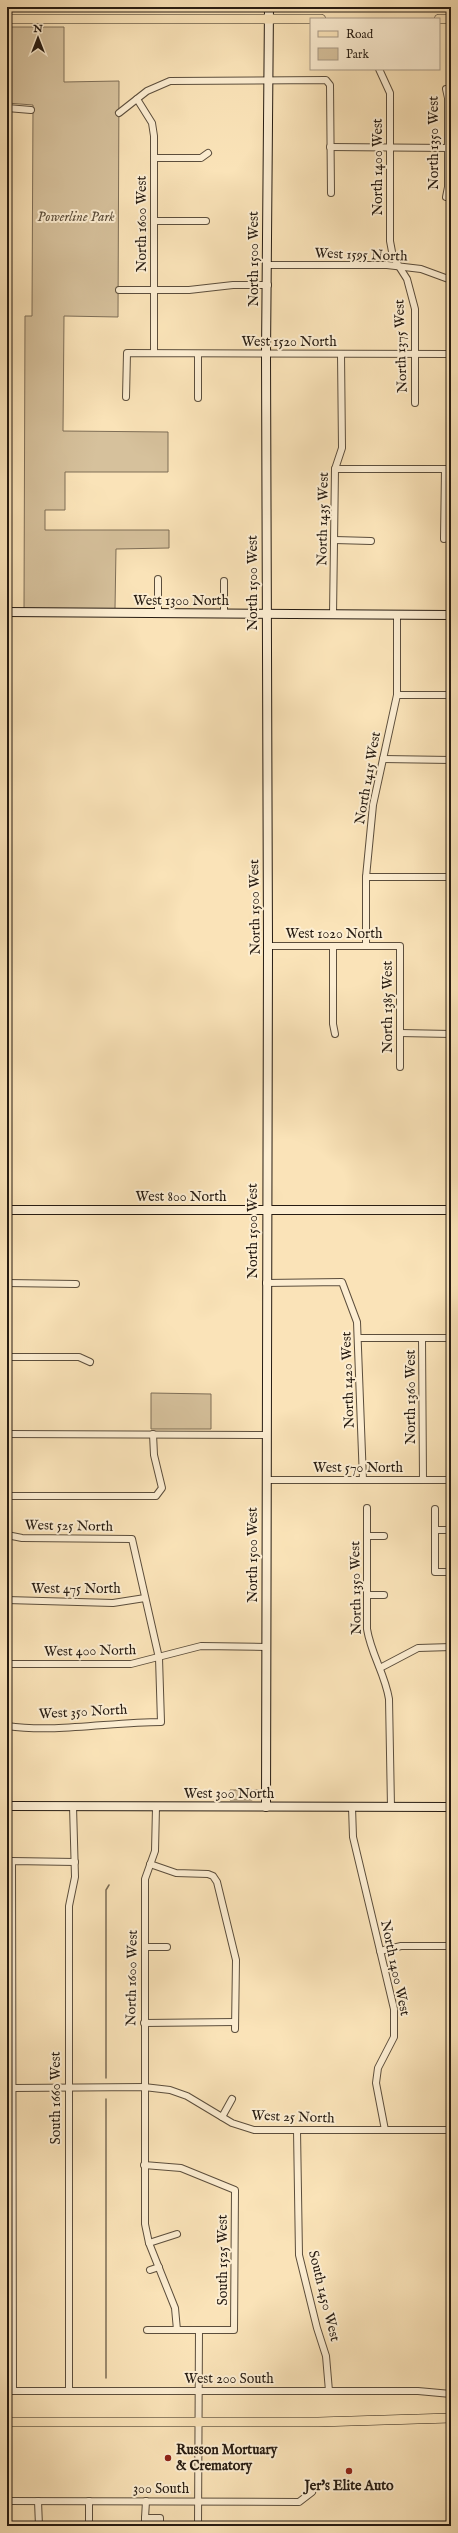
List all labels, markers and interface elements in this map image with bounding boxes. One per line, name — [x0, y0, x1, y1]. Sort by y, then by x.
north arrow — [18, 18, 58, 58]
legend — [310, 18, 440, 70]
text: N — [32, 22, 43, 36]
text: Road — [346, 27, 374, 42]
text: Park — [346, 47, 369, 62]
street label: North 1350 West — [425, 96, 443, 190]
street label: North 1400 West — [369, 118, 387, 216]
street label: North 1600 West — [133, 176, 151, 272]
park label: Powerline Park — [37, 208, 115, 226]
street label: North 1500 West — [245, 211, 263, 307]
street label: West 1595 North — [314, 244, 408, 266]
street label: North 1375 West — [390, 299, 412, 393]
street label: West 1520 North — [241, 333, 337, 351]
street label: North 1435 West — [313, 472, 333, 566]
street label: North 1500 West — [244, 535, 262, 631]
street label: West 1300 North — [133, 592, 229, 610]
street label: North 1415 West — [351, 730, 385, 826]
street label: North 1500 West — [245, 859, 265, 955]
street label: West 1020 North — [285, 925, 383, 943]
street label: North 1385 West — [379, 961, 397, 1053]
street label: North 1500 West — [244, 1183, 262, 1279]
street label: West 800 North — [136, 1188, 227, 1206]
street label: North 1420 West — [337, 1331, 359, 1429]
street label: North 1360 West — [402, 1349, 420, 1444]
street label: West 570 North — [313, 1459, 404, 1477]
street label: North 1500 West — [244, 1507, 262, 1603]
street label: West 525 North — [25, 1516, 114, 1536]
street label: North 1350 West — [346, 1541, 366, 1635]
street label: West 475 North — [31, 1580, 121, 1598]
street label: West 400 North — [44, 1641, 137, 1661]
street label: West 350 North — [38, 1701, 128, 1723]
street label: West 300 North — [184, 1785, 275, 1803]
street label: North 1400 West — [376, 1919, 414, 2018]
street label: North 1600 West — [122, 1929, 142, 2026]
street label: South 1660 West — [47, 2051, 65, 2145]
street label: West 25 North — [251, 2107, 335, 2127]
street label: South 1525 West — [214, 2214, 232, 2305]
street label: South 1450 West — [304, 2249, 344, 2343]
street label: West 200 South — [184, 2370, 274, 2388]
place label: Russon Mortuary & Crematory — [176, 2441, 279, 2475]
marker: Russon Mortuary & Crematory — [163, 2453, 173, 2463]
marker: Jer's Elite Auto — [344, 2466, 354, 2476]
place label: Jer's Elite Auto — [302, 2477, 394, 2495]
street label: 300 South — [133, 2480, 190, 2498]

